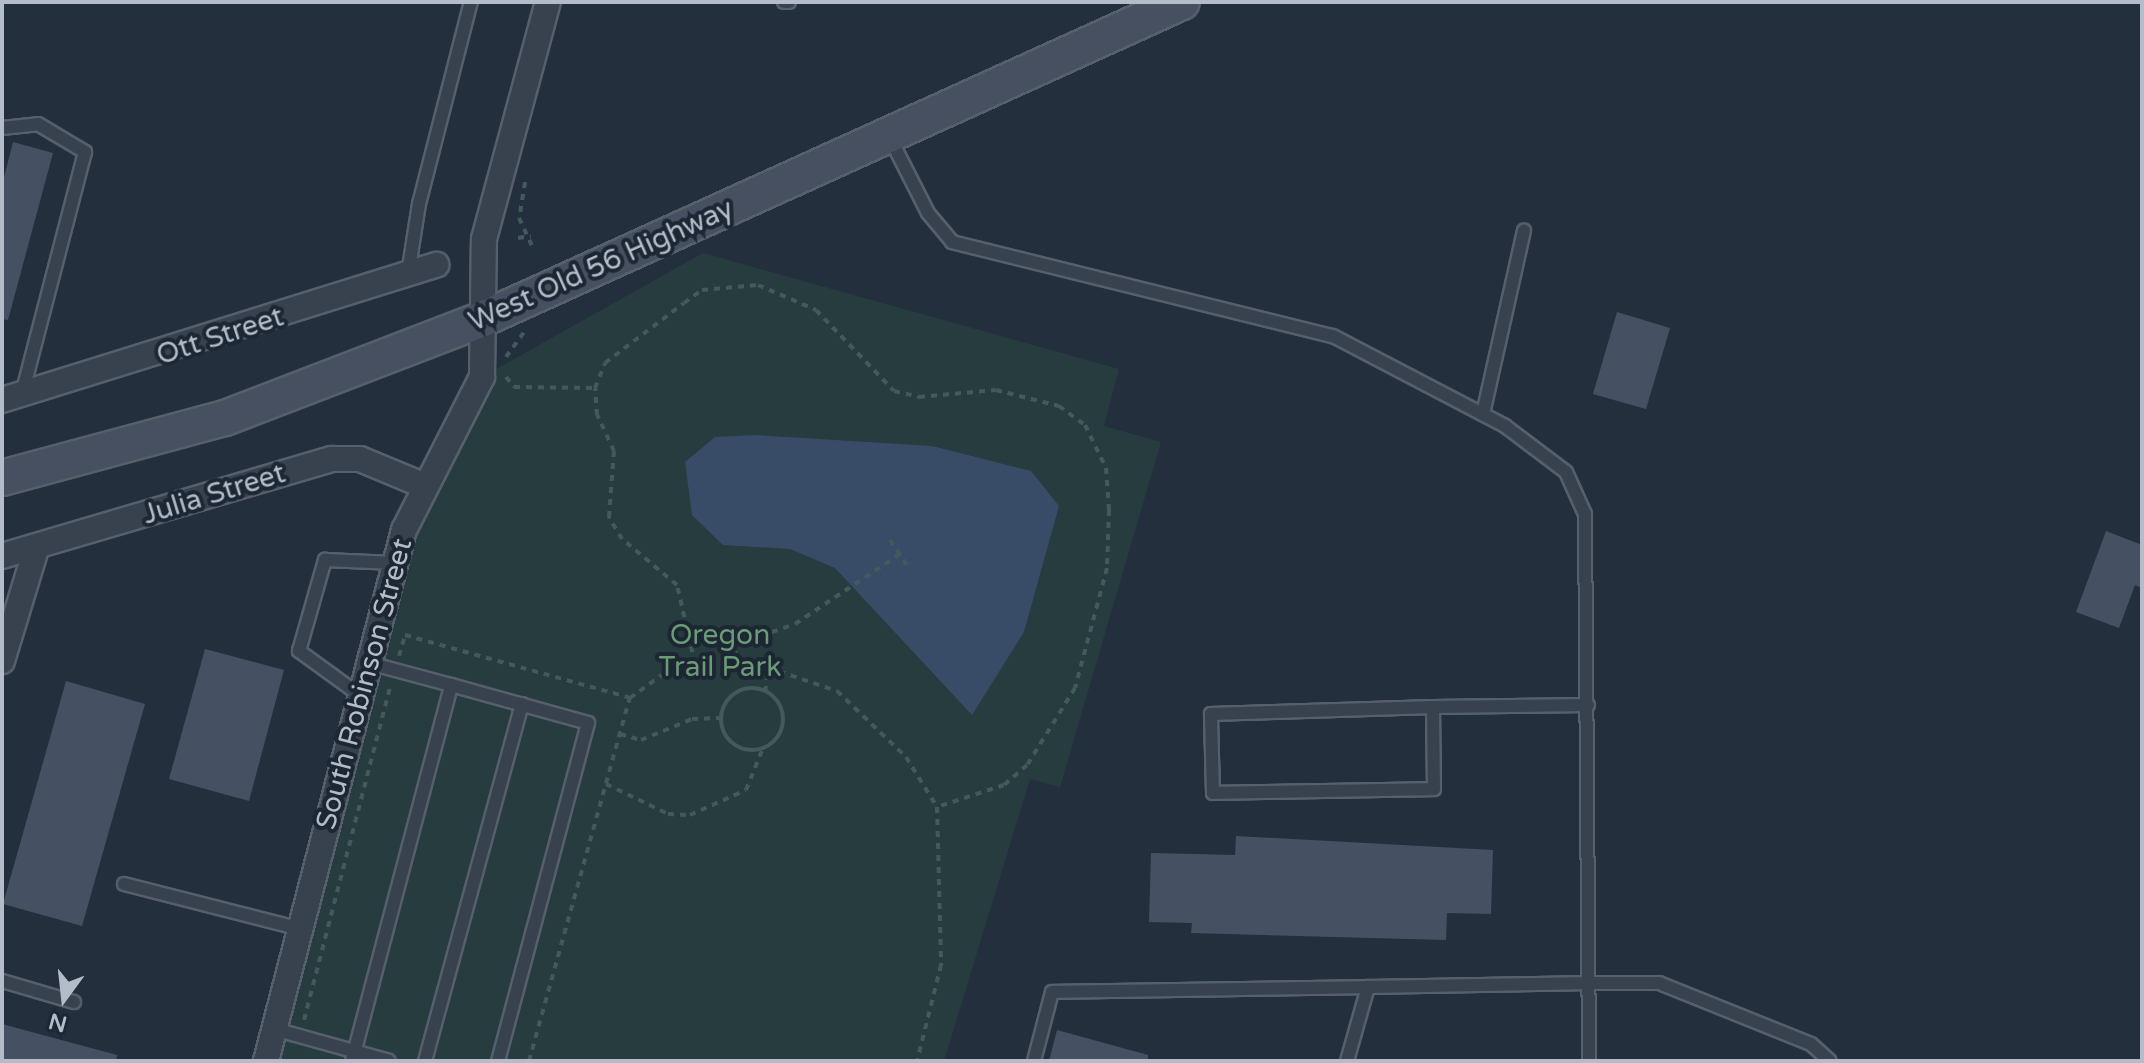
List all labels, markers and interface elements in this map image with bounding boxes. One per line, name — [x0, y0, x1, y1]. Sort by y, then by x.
street label: West Old 56 Highway — [464, 192, 738, 338]
street label: Ott Street — [152, 300, 288, 372]
street label: Julia Street — [139, 456, 289, 532]
street label: South Robinson Street — [309, 535, 419, 833]
park label: Oregon Trail Park — [659, 618, 781, 684]
north arrow — [24, 959, 104, 1039]
text: N — [46, 1007, 70, 1037]

